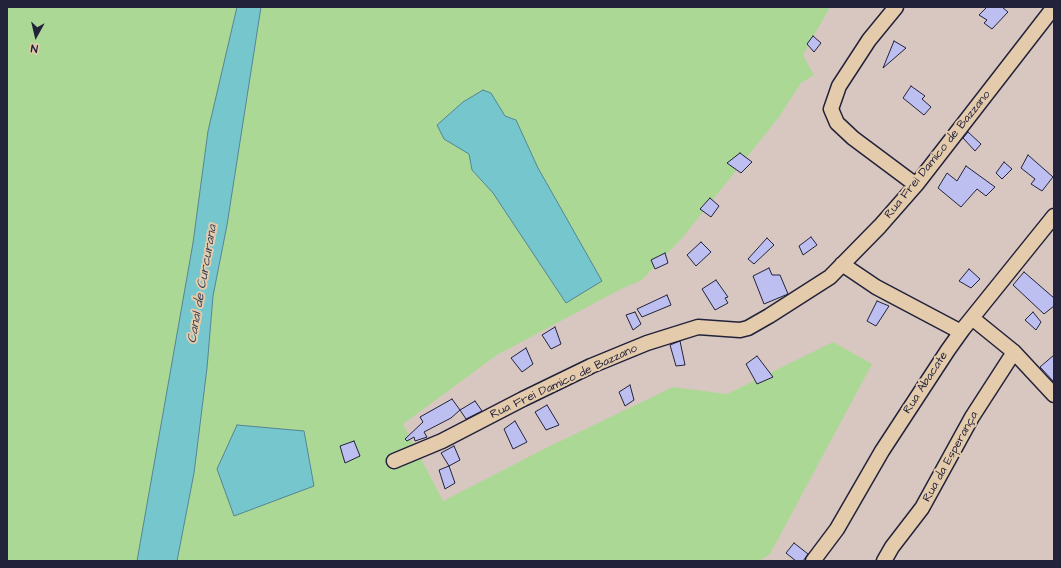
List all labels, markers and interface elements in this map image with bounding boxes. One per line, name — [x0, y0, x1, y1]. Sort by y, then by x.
north arrow — [16, 16, 56, 56]
text: N — [30, 40, 39, 56]
street label: Rua Frei Damico de Bazzano — [882, 88, 994, 222]
water label: Canal de Curcurana — [185, 224, 221, 344]
street label: Rua Frei Damico de Bazzano — [488, 342, 640, 422]
street label: Rua Abacate — [901, 349, 951, 417]
street label: Rua da Esperança — [920, 409, 982, 505]

